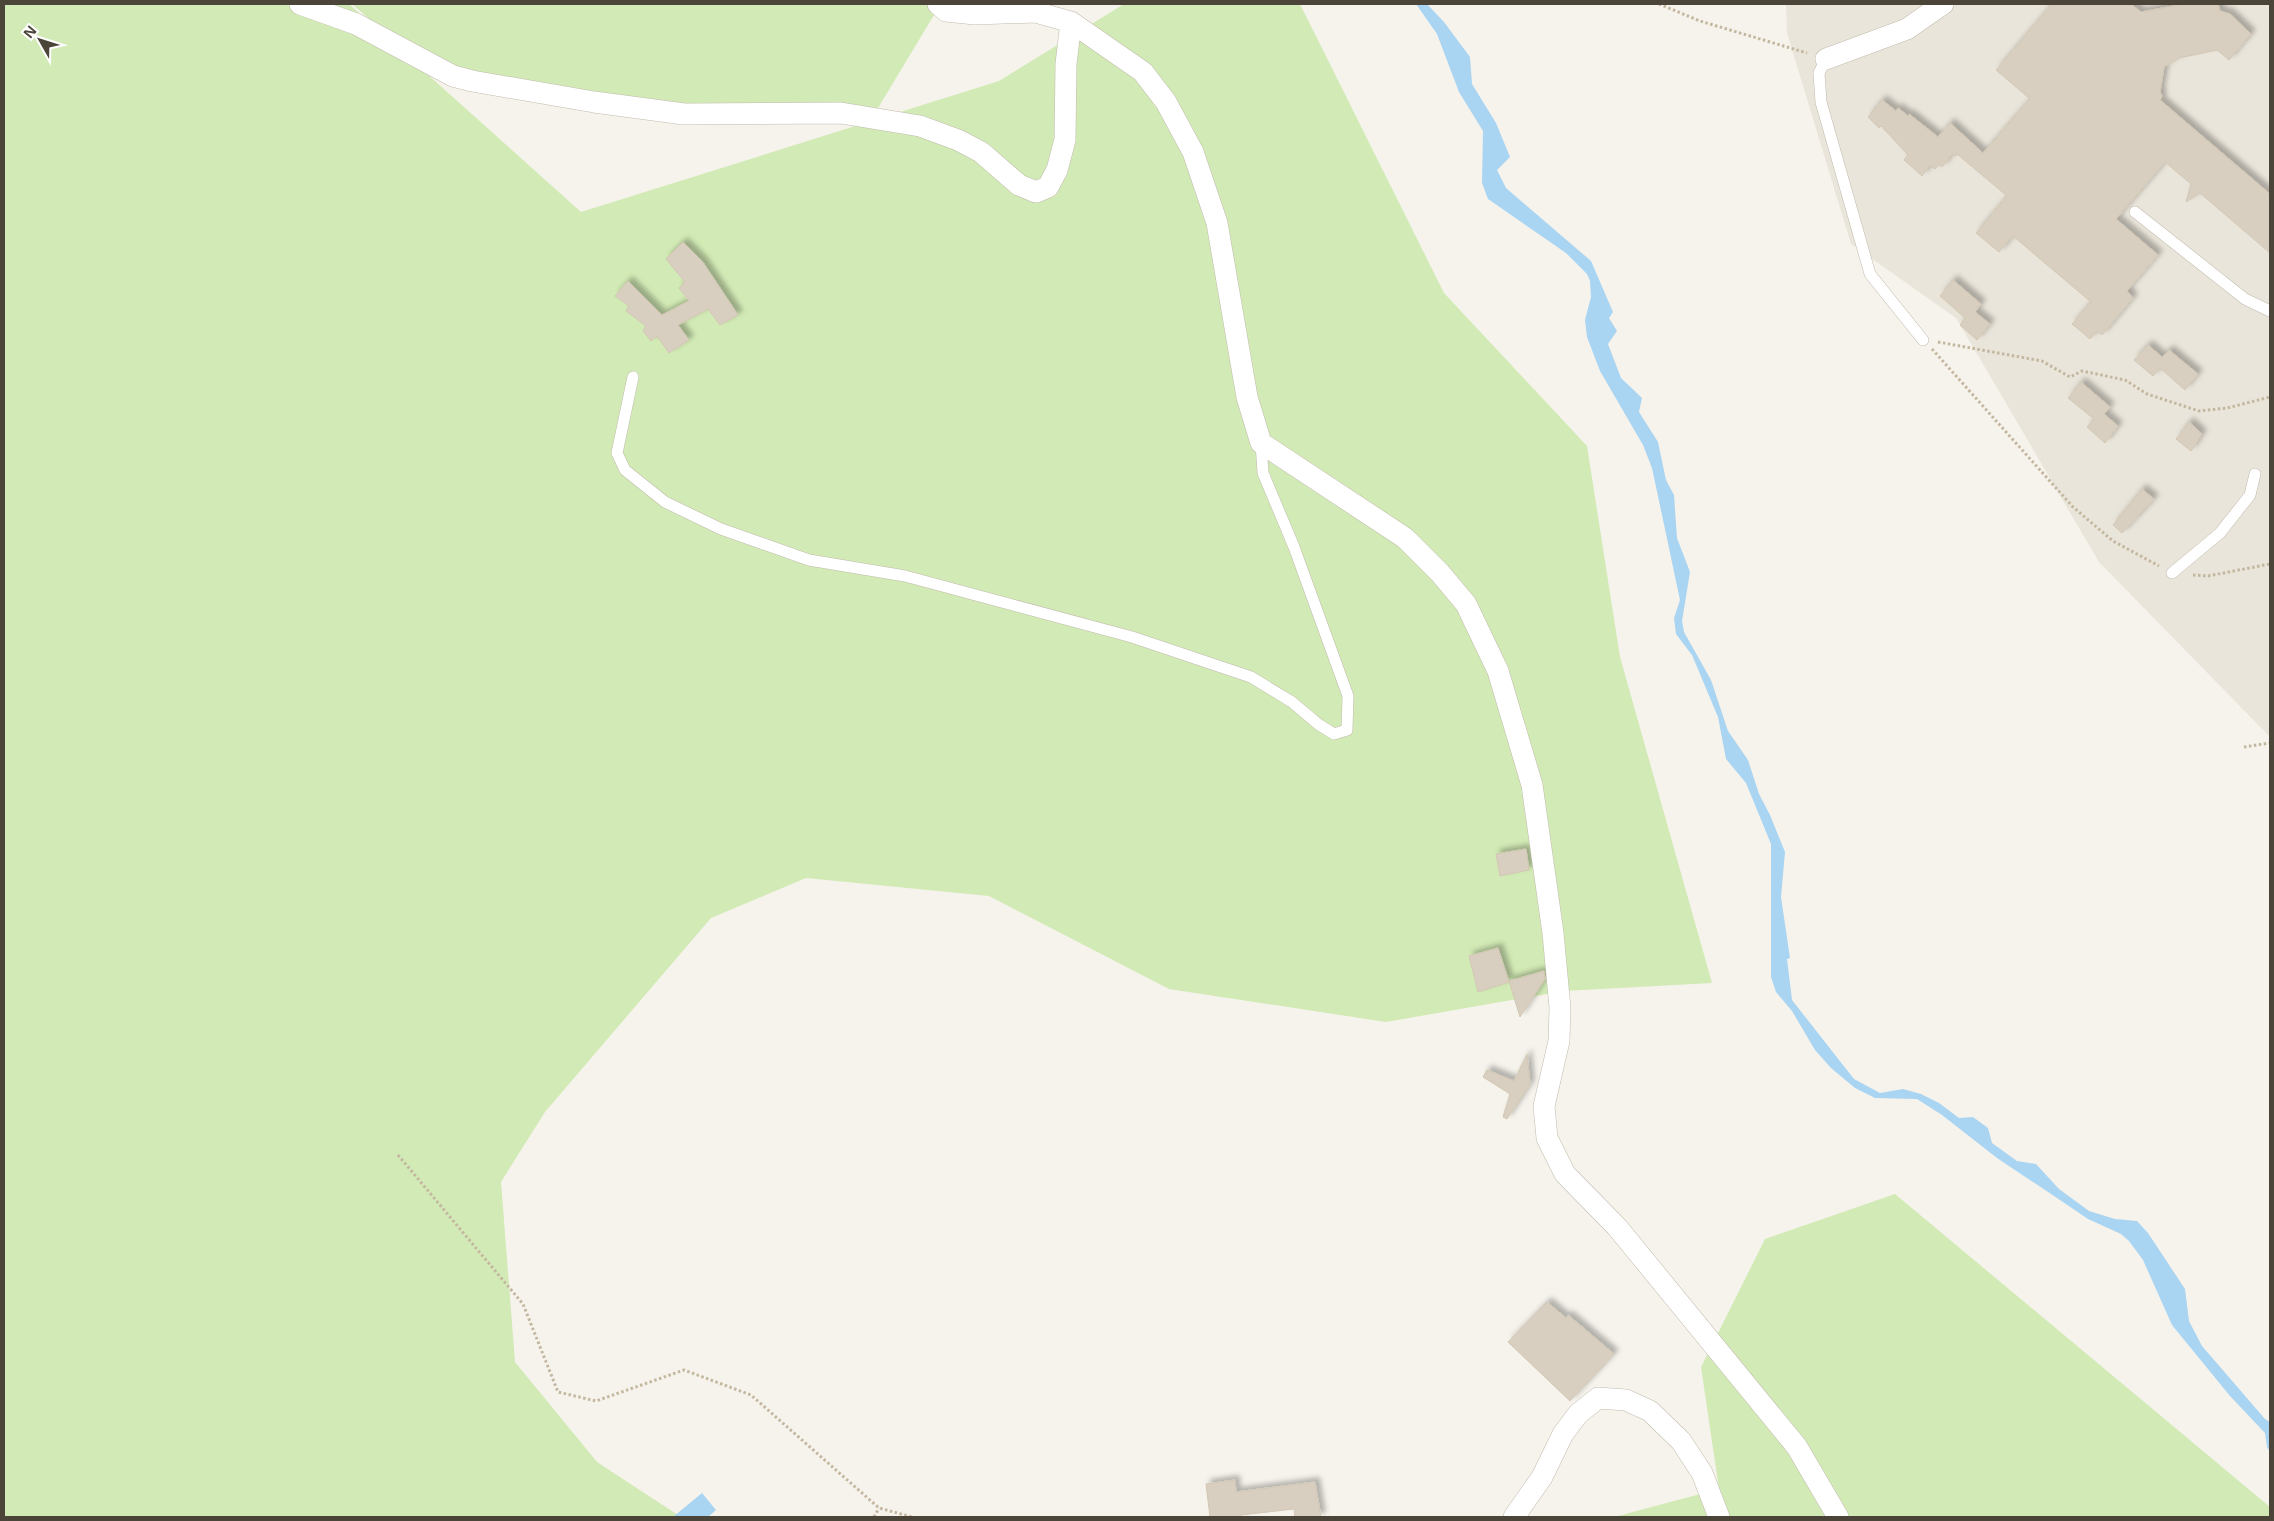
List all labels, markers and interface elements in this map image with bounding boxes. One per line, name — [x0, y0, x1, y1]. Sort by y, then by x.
north arrow — [15, 15, 65, 65]
text: N — [19, 21, 40, 42]

